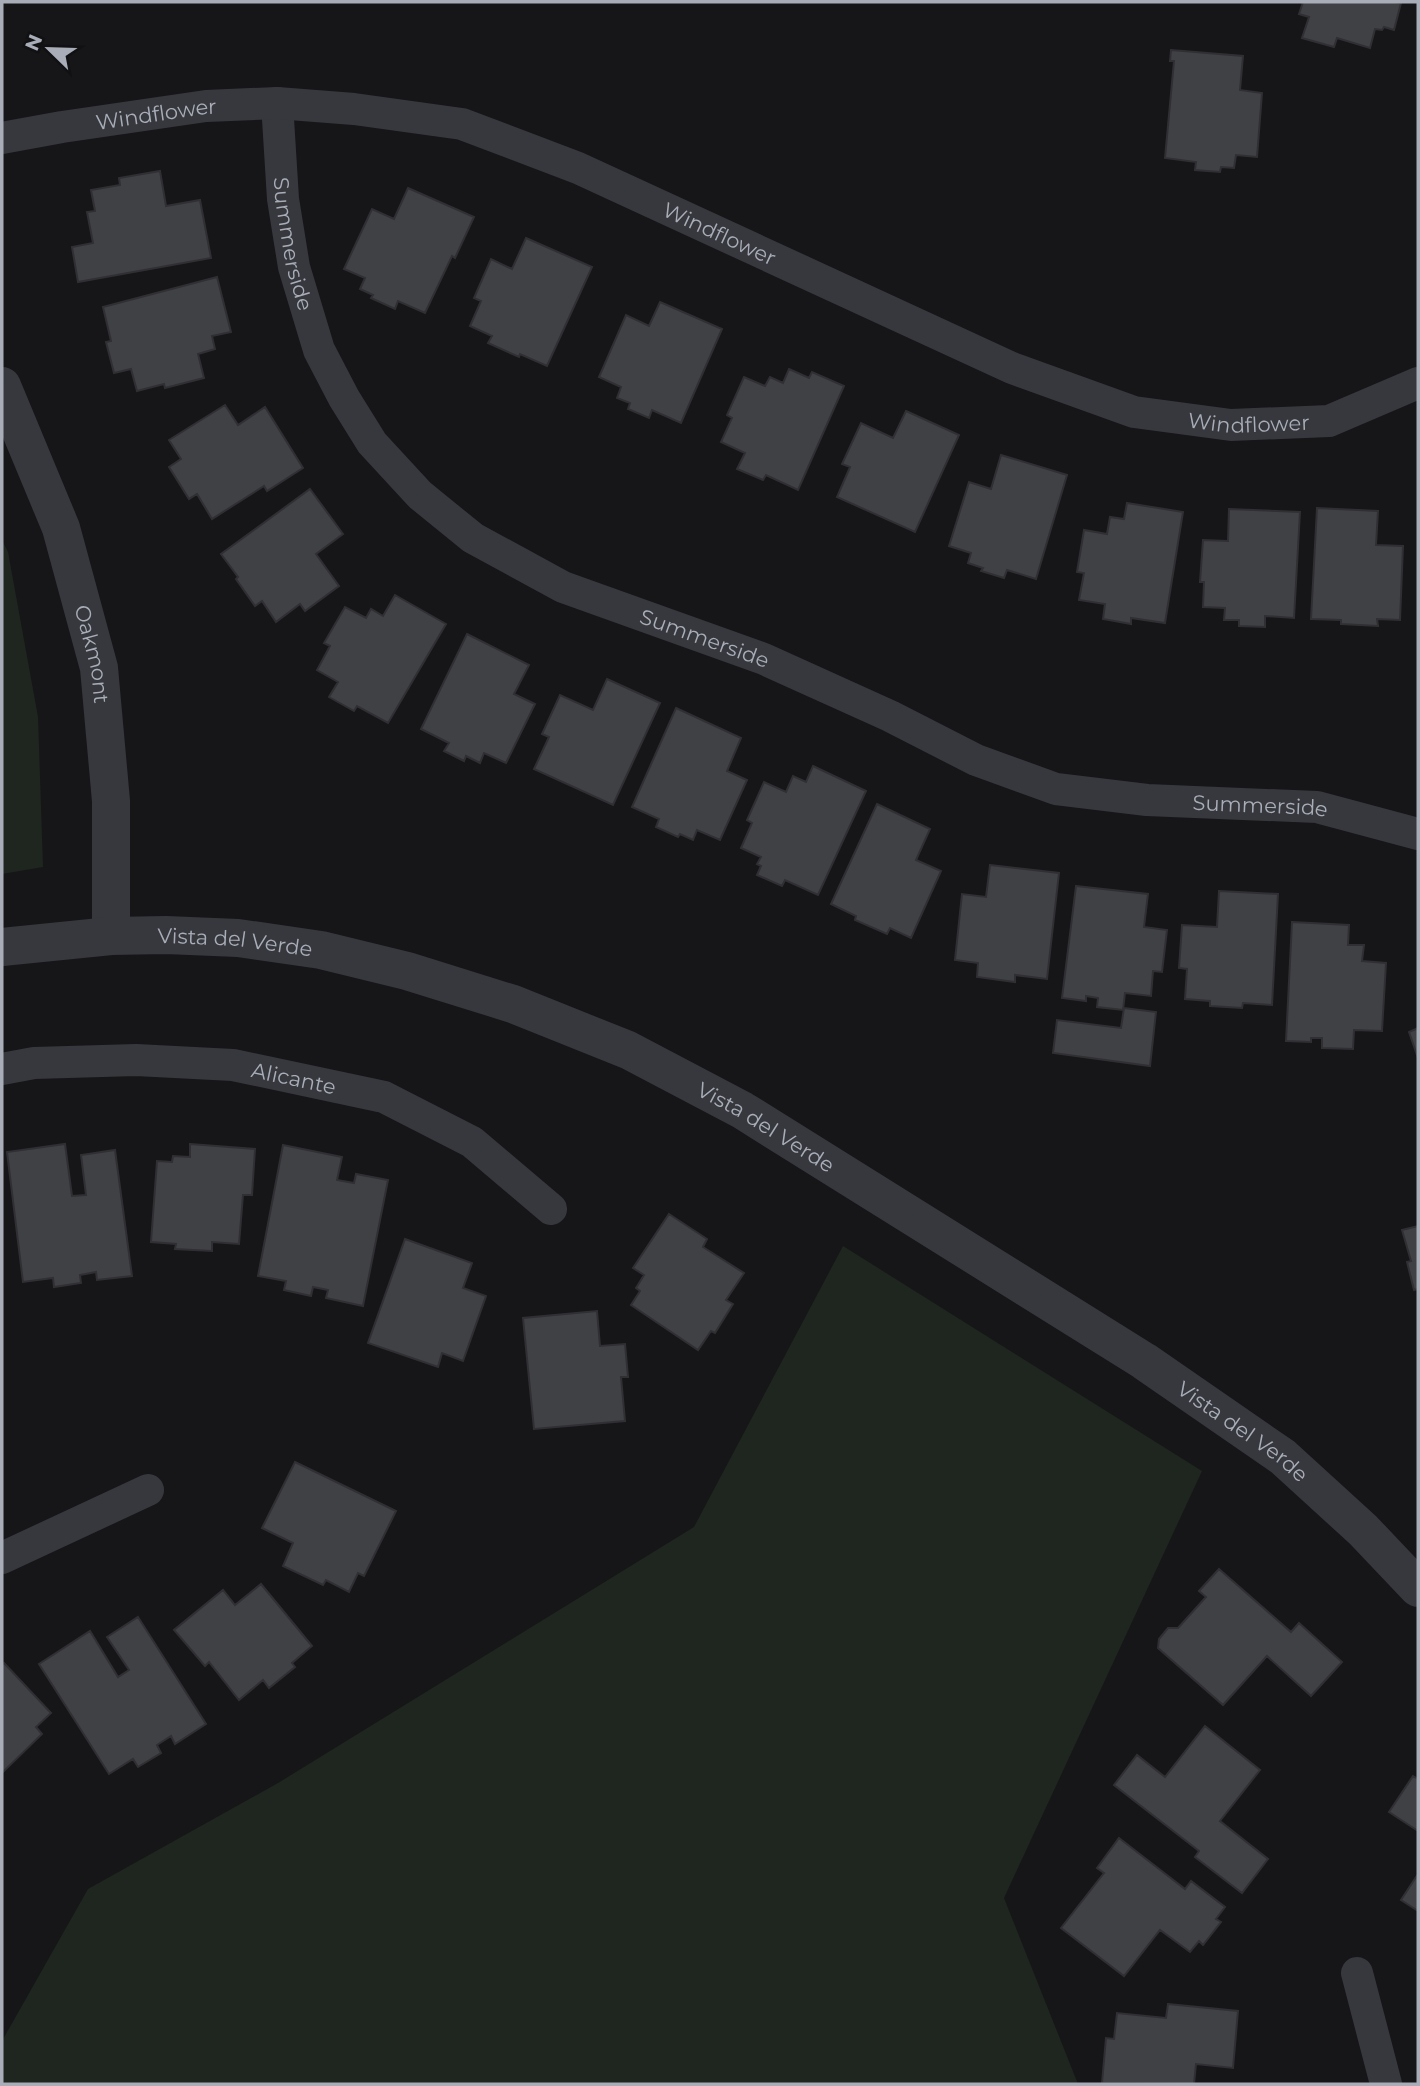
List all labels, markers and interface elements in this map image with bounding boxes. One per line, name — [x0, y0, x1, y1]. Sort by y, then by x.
north arrow — [14, 14, 84, 84]
text: N — [20, 31, 47, 54]
street label: Windflower — [94, 93, 217, 134]
street label: Summerside — [269, 176, 319, 313]
street label: Windflower — [659, 196, 780, 270]
street label: Windflower — [1186, 407, 1310, 438]
street label: Oakmont — [70, 602, 115, 704]
street label: Summerside — [637, 603, 773, 672]
street label: Summerside — [1192, 789, 1331, 822]
street label: Vista del Verde — [157, 922, 314, 961]
street label: Alicante — [249, 1057, 338, 1099]
street label: Vista del Verde — [693, 1076, 839, 1177]
street label: Vista del Verde — [1173, 1375, 1314, 1487]

